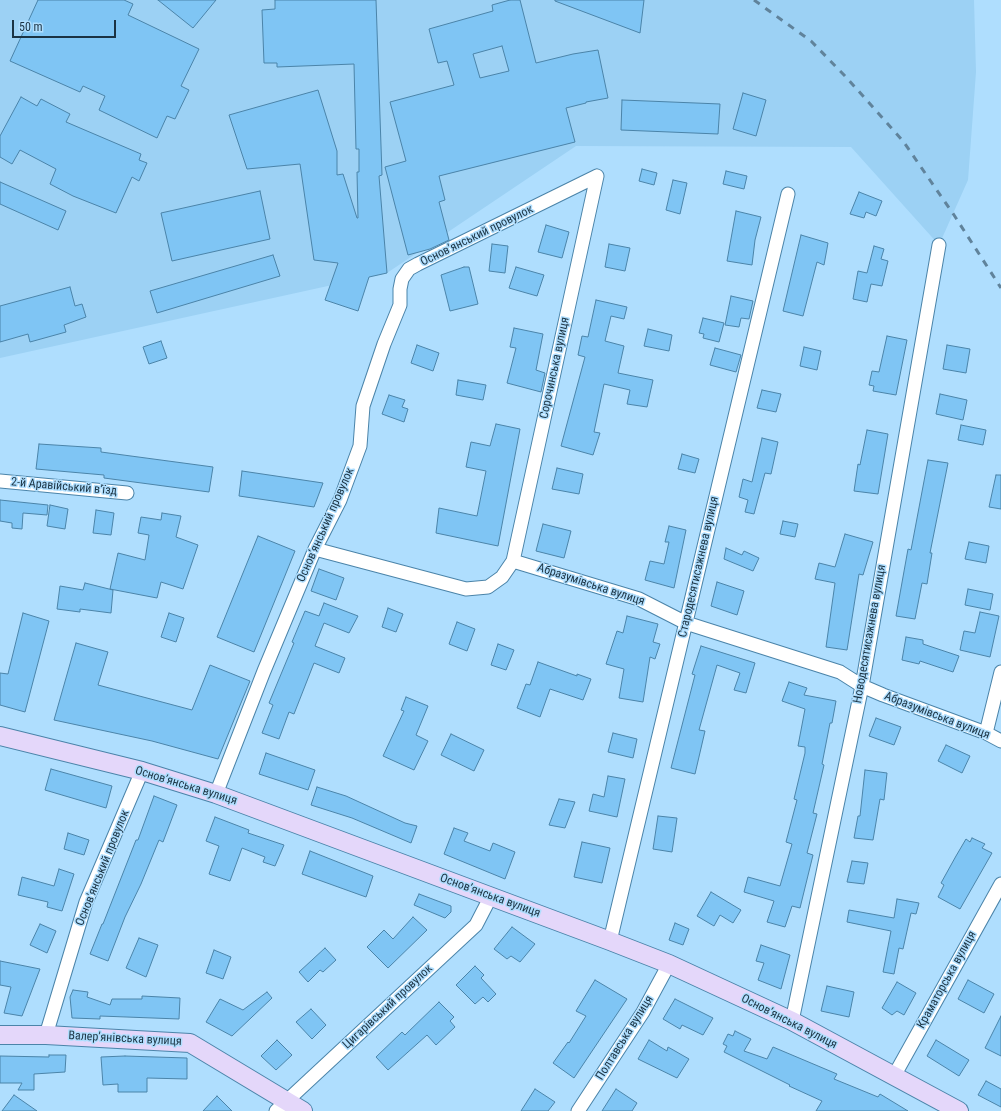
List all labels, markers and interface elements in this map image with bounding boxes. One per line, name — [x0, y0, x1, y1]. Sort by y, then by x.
scale bar — [14, 12, 118, 38]
text: 50 m — [19, 20, 43, 34]
street label: Основ’янський провулок — [418, 202, 536, 270]
street label: Сорочинська вулиця — [537, 316, 573, 420]
street label: Основ’янський провулок — [294, 466, 358, 584]
street label: 2-й Аравійський в’їзд — [10, 475, 118, 499]
street label: Стародесятисажнева вулиця — [676, 495, 722, 639]
street label: Абразумівська вулиця — [536, 561, 646, 609]
street label: Новодесятисажнева вулиця — [851, 564, 889, 704]
street label: Абразумівська вулиця — [882, 689, 992, 743]
street label: Основ’янська вулиця — [133, 764, 239, 808]
street label: Основ’янський провулок — [73, 808, 133, 928]
street label: Основ’янська вулиця — [438, 871, 542, 921]
street label: Краматорська вулиця — [914, 929, 980, 1031]
street label: Цигарівський провулок — [340, 962, 436, 1052]
street label: Основ’янська вулиця — [739, 992, 839, 1052]
street label: Полтавська вулиця — [593, 993, 657, 1083]
street label: Валер’янівська вулиця — [68, 1029, 182, 1049]

